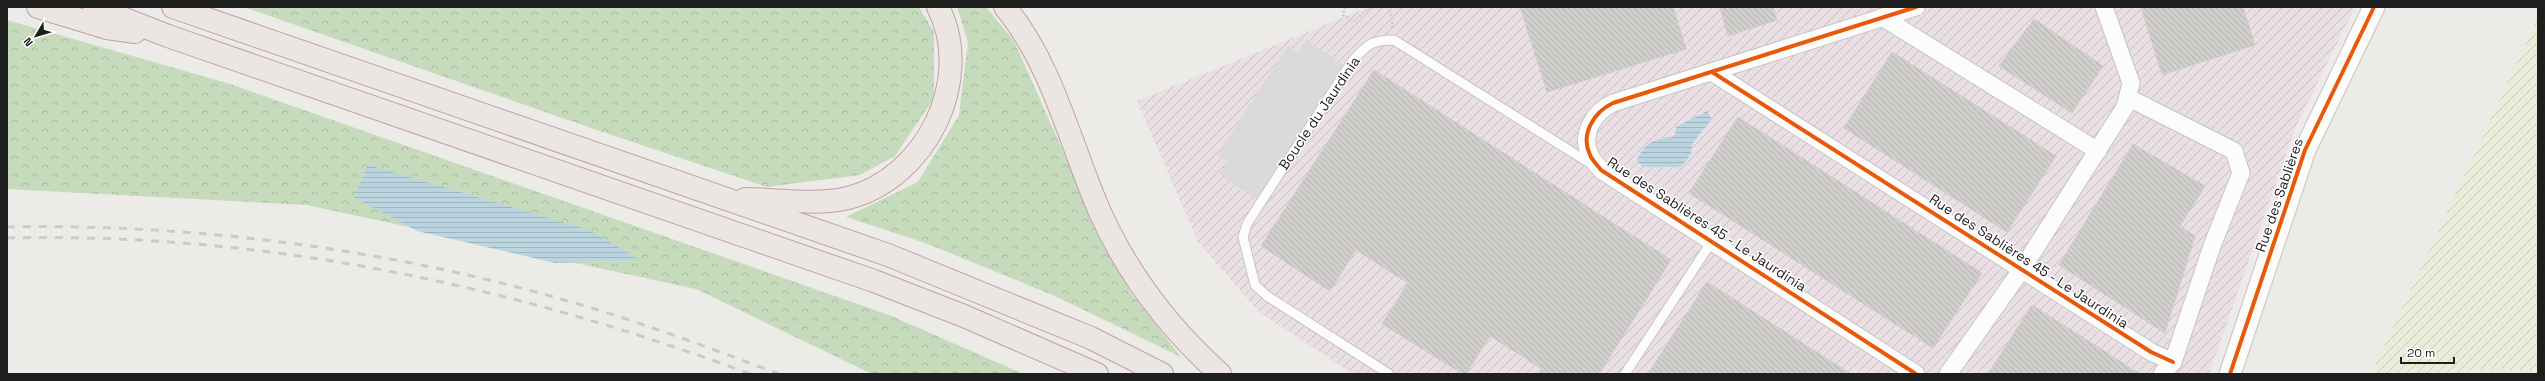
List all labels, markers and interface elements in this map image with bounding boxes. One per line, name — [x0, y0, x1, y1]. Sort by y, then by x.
north arrow — [16, 16, 56, 56]
text: N — [20, 35, 36, 49]
street label: Boucle du Jaurdinia — [1274, 53, 1364, 173]
street label: Rue des Sablières — [2251, 136, 2307, 254]
street label: Rue des Sablières 45 - Le Jaurdinia — [1604, 153, 1810, 295]
street label: Rue des Sablières 45 - Le Jaurdinia — [1926, 190, 2132, 332]
scale bar — [2401, 339, 2454, 365]
text: 20 m — [2407, 345, 2435, 361]

